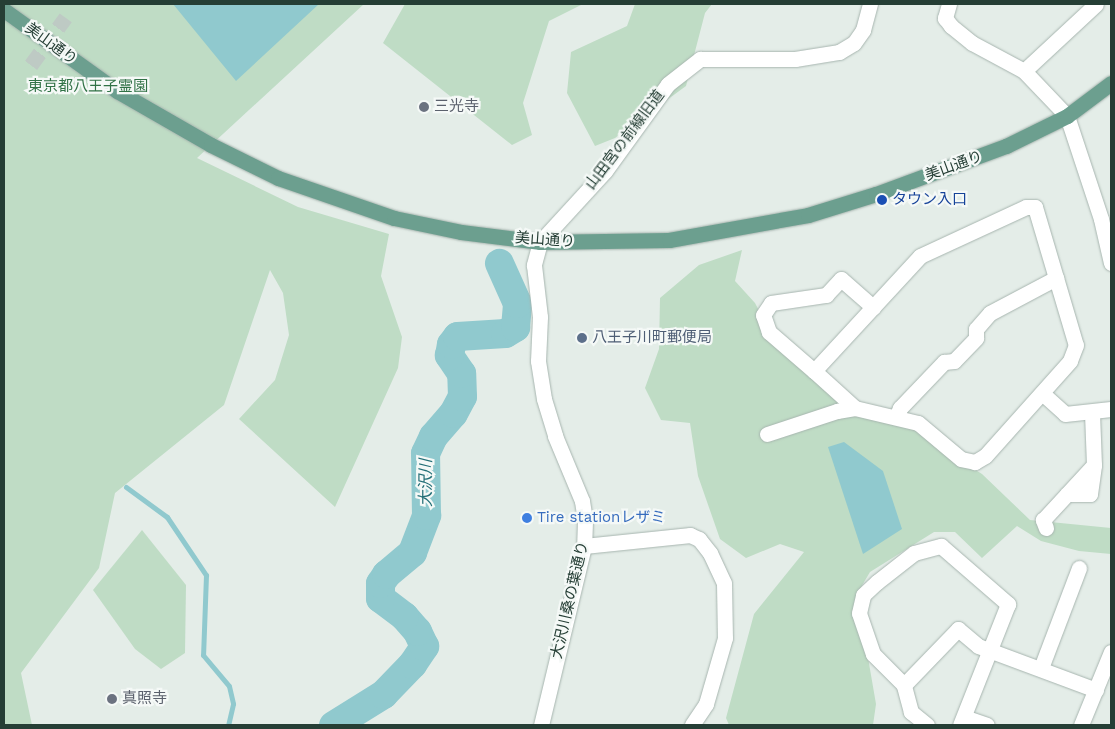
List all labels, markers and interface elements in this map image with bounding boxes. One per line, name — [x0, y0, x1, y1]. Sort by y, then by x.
street label: 美山通り — [21, 19, 81, 69]
park label: 東京都八王子霊園 — [28, 78, 148, 96]
street label: 山田宮の前線旧道 — [582, 87, 668, 193]
place label: 三光寺 — [434, 98, 479, 116]
marker: 三光寺 — [418, 101, 430, 113]
street label: 美山通り — [923, 147, 985, 185]
place label: タウン入口 — [892, 191, 967, 209]
marker: タウン入口 — [876, 194, 888, 206]
street label: 美山通り — [514, 229, 576, 251]
place label: 八王子川町郵便局 — [592, 329, 712, 347]
marker: 八王子川町郵便局 — [576, 332, 588, 344]
water label: 大沢川 — [416, 459, 436, 507]
place label: Tire stationレザミ — [537, 509, 665, 527]
marker: Tire stationレザミ — [521, 512, 533, 524]
street label: 大沢川桑の葉通り — [548, 540, 592, 660]
place label: 真照寺 — [122, 690, 167, 708]
marker: 真照寺 — [106, 693, 118, 705]

